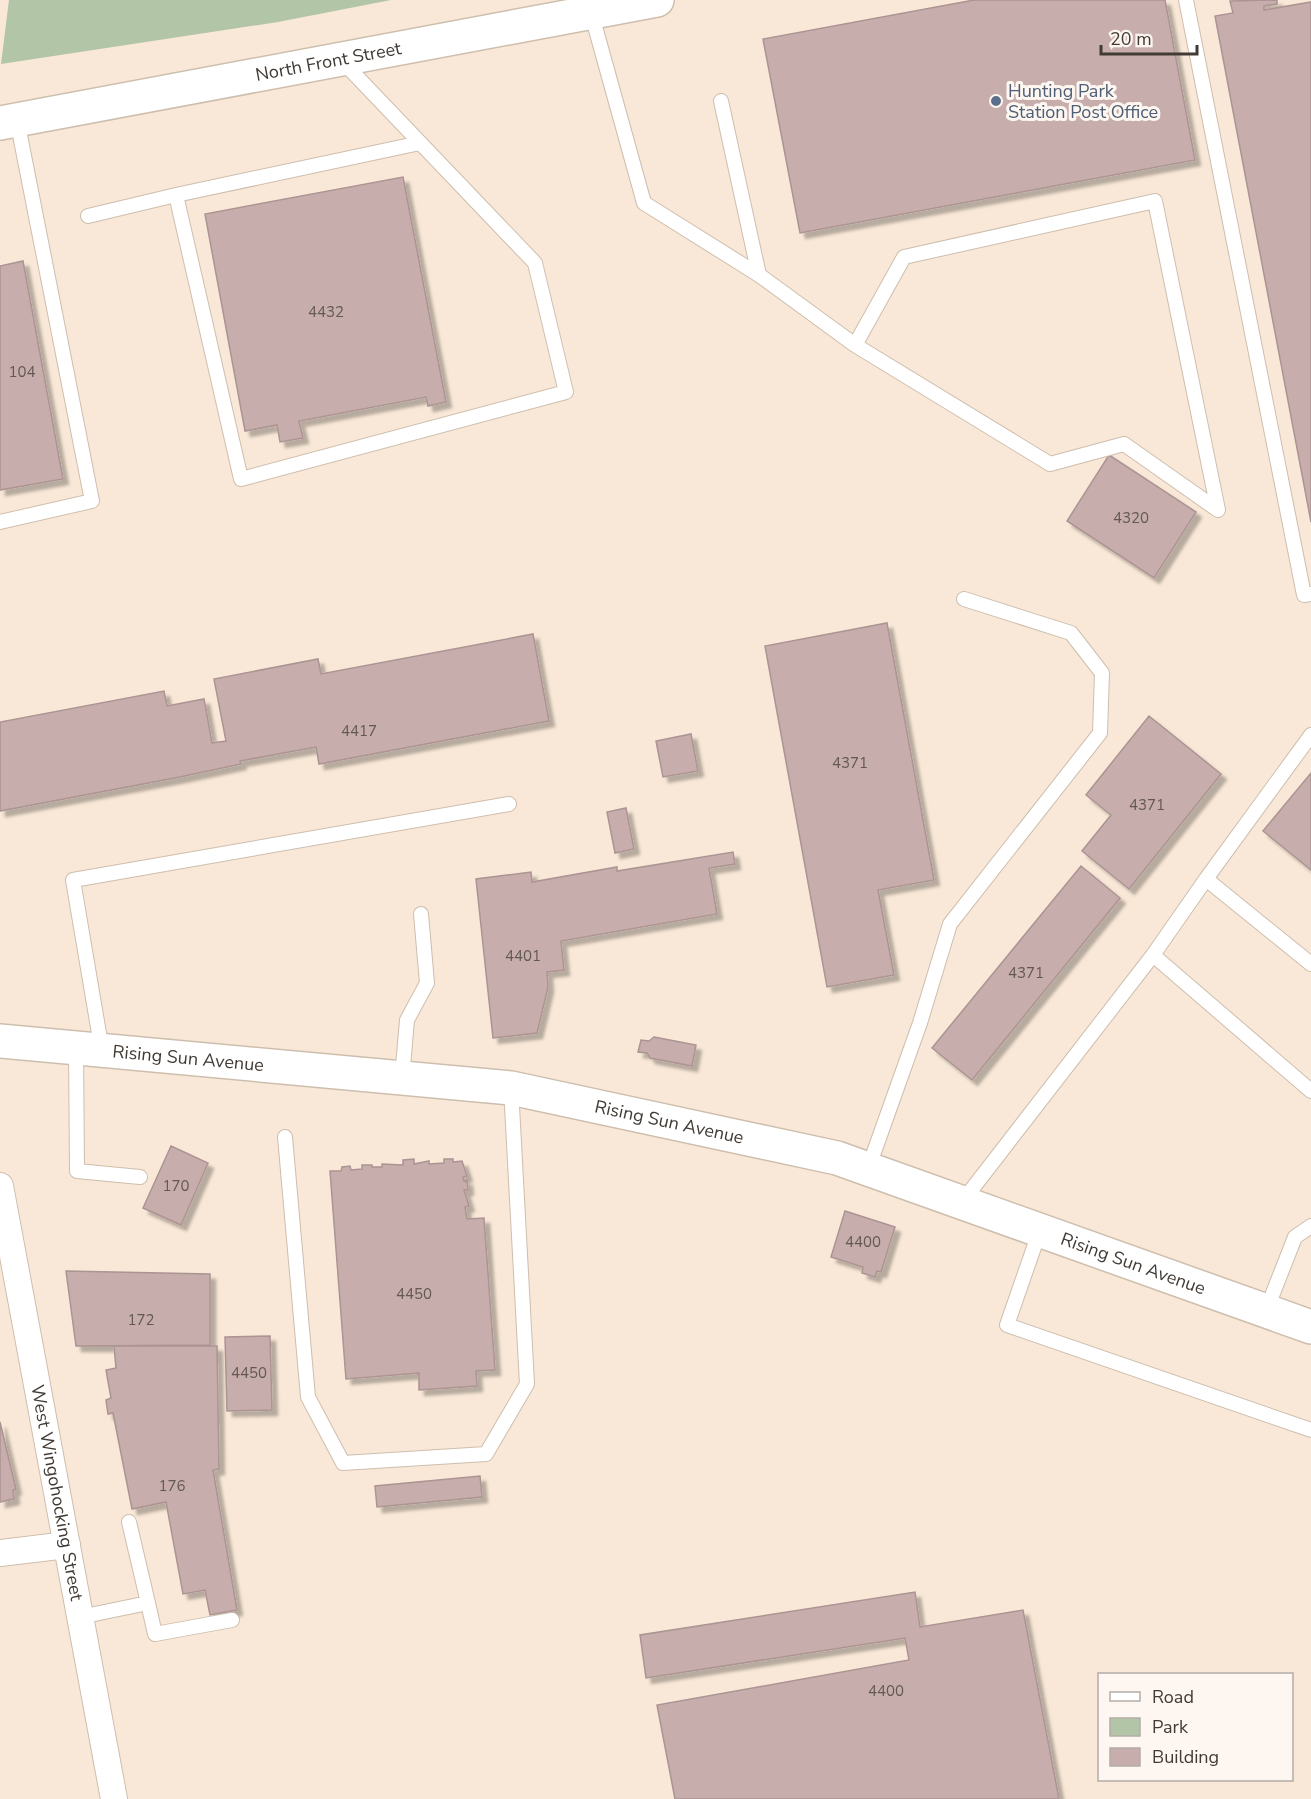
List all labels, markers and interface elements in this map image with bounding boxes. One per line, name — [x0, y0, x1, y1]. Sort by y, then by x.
scale bar — [1101, 18, 1197, 56]
text: 20 m — [1110, 27, 1152, 51]
street label: North Front Street — [253, 36, 404, 87]
place label: Hunting Park Station Post Office — [1008, 79, 1158, 124]
marker: Hunting Park Station Post Office — [989, 94, 1003, 108]
house number: 4432 — [308, 302, 344, 322]
house number: 104 — [8, 362, 36, 382]
house number: 4320 — [1113, 508, 1149, 528]
house number: 4417 — [341, 721, 377, 741]
house number: 4371 — [832, 753, 868, 773]
house number: 4371 — [1129, 795, 1165, 815]
house number: 4401 — [505, 946, 541, 966]
house number: 4371 — [1008, 963, 1044, 983]
street label: Rising Sun Avenue — [111, 1039, 265, 1077]
street label: Rising Sun Avenue — [592, 1094, 746, 1150]
house number: 170 — [162, 1176, 190, 1196]
street label: Rising Sun Avenue — [1058, 1227, 1209, 1300]
house number: 4400 — [845, 1232, 881, 1252]
house number: 4450 — [396, 1284, 432, 1304]
house number: 172 — [127, 1310, 155, 1330]
house number: 4450 — [231, 1363, 267, 1383]
street label: West Wingohocking Street — [25, 1383, 89, 1603]
house number: 176 — [158, 1476, 186, 1496]
legend — [1098, 1673, 1293, 1781]
house number: 4400 — [868, 1681, 904, 1701]
text: Road — [1152, 1685, 1194, 1709]
text: Park — [1152, 1715, 1189, 1739]
text: Building — [1152, 1745, 1219, 1769]

